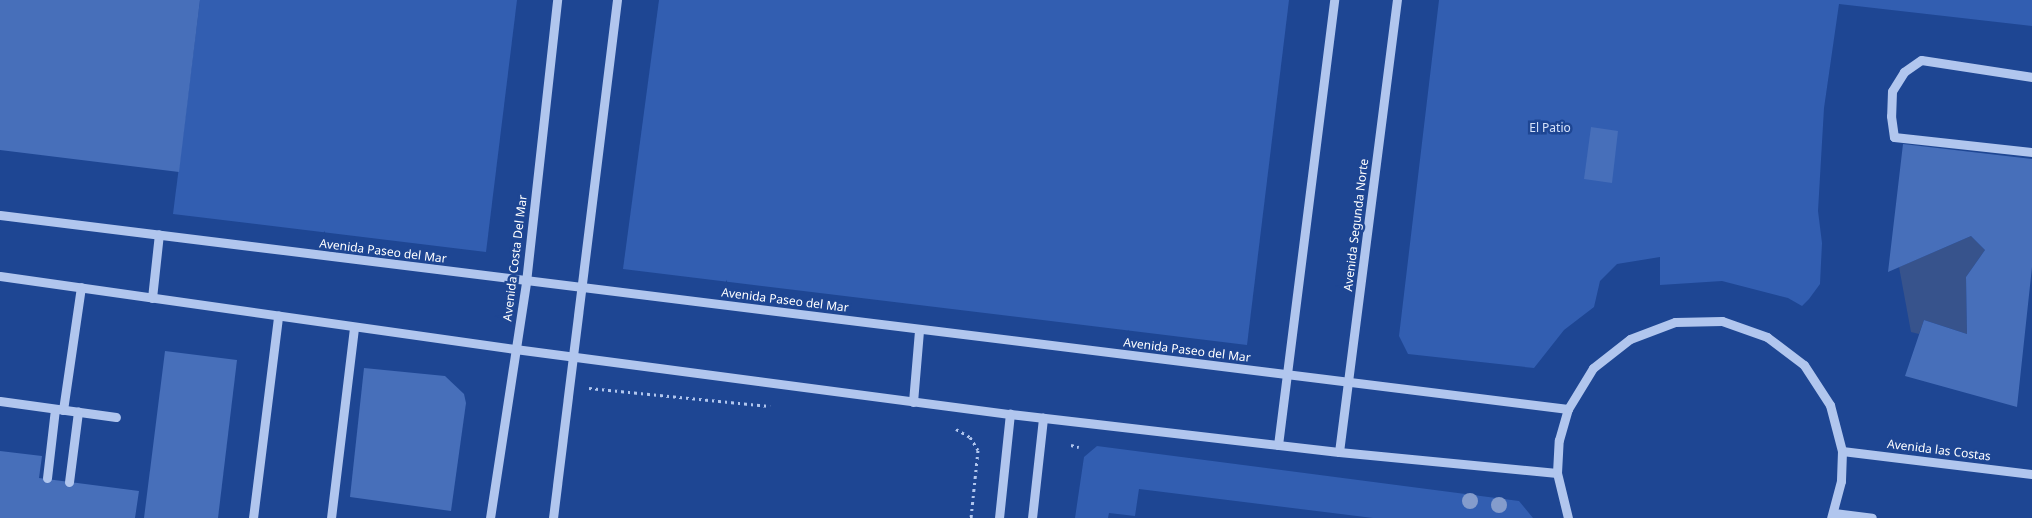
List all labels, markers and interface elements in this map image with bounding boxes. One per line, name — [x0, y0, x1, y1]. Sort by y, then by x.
park label: El Patio — [1529, 121, 1571, 135]
street label: Avenida Segunda Norte — [1341, 158, 1371, 292]
street label: Avenida Costa Del Mar — [500, 194, 530, 322]
street label: Avenida Paseo del Mar — [319, 236, 447, 266]
street label: Avenida Paseo del Mar — [721, 285, 849, 315]
street label: Avenida Paseo del Mar — [1123, 335, 1251, 365]
street label: Avenida las Costas — [1886, 436, 1992, 464]

